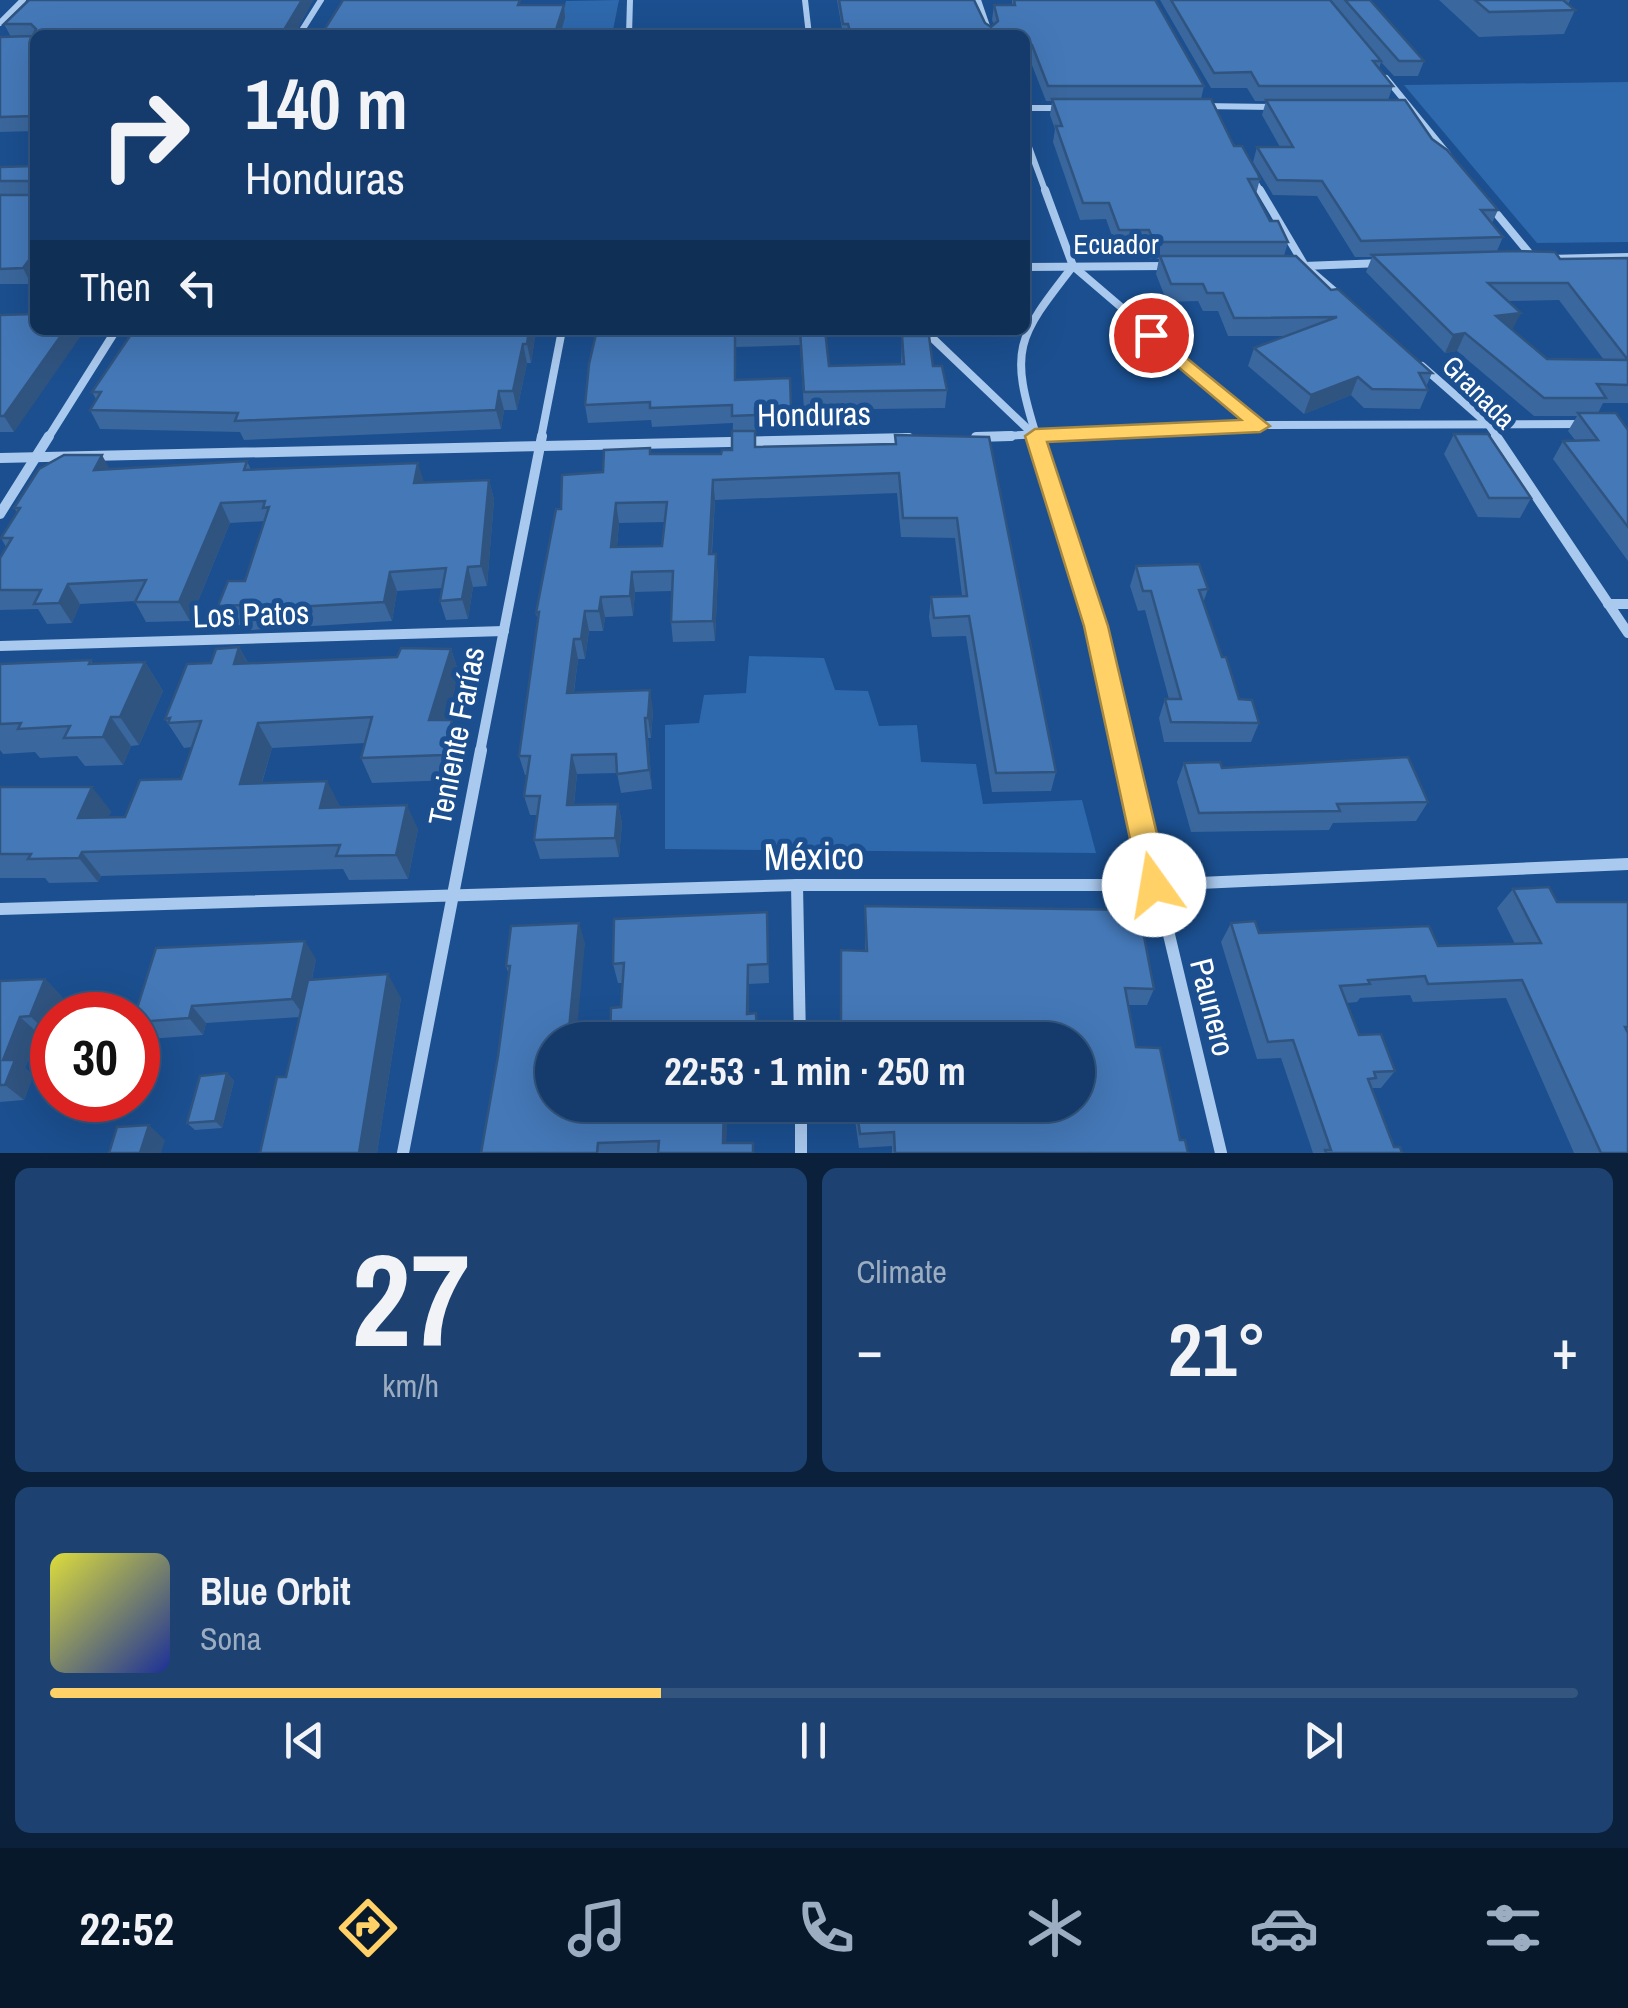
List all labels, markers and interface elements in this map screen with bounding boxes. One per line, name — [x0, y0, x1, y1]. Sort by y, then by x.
text: 140 m — [245, 57, 408, 151]
icon: right — [80, 70, 210, 200]
text: Honduras — [245, 147, 405, 208]
street label: Ecuador — [1073, 225, 1159, 263]
icon: left — [171, 260, 226, 315]
text: Then — [80, 262, 151, 313]
pin — [1109, 293, 1194, 378]
icon: arrive — [1124, 308, 1179, 363]
street label: Granada — [1434, 347, 1524, 437]
street label: Honduras — [757, 392, 871, 436]
street label: Los Patos — [192, 590, 310, 638]
street label: Teniente Farías — [418, 643, 494, 829]
street label: México — [763, 830, 865, 882]
position arrow — [1102, 833, 1206, 937]
street label: Paunero — [1180, 954, 1246, 1060]
speed limit sign: 30 — [30, 992, 160, 1122]
text: 22:53 · 1 min · 250 m — [664, 1046, 966, 1097]
text: 27 — [351, 1211, 470, 1387]
text: Climate — [857, 1250, 947, 1293]
text: 21° — [1168, 1298, 1266, 1399]
text: − — [857, 1312, 883, 1386]
text: + — [1552, 1312, 1578, 1386]
text: km/h — [382, 1364, 439, 1407]
text: Blue Orbit — [200, 1566, 351, 1617]
text: Sona — [200, 1617, 261, 1660]
icon: previous — [277, 1713, 332, 1768]
icon: pause — [786, 1713, 841, 1768]
icon: next — [1296, 1713, 1351, 1768]
icon: directions — [333, 1893, 403, 1963]
icon: music — [562, 1893, 632, 1963]
icon: phone — [791, 1893, 861, 1963]
icon: climate — [1020, 1893, 1090, 1963]
icon: car — [1249, 1893, 1319, 1963]
icon: filters — [1478, 1893, 1548, 1963]
text: 22:52 — [80, 1898, 174, 1959]

